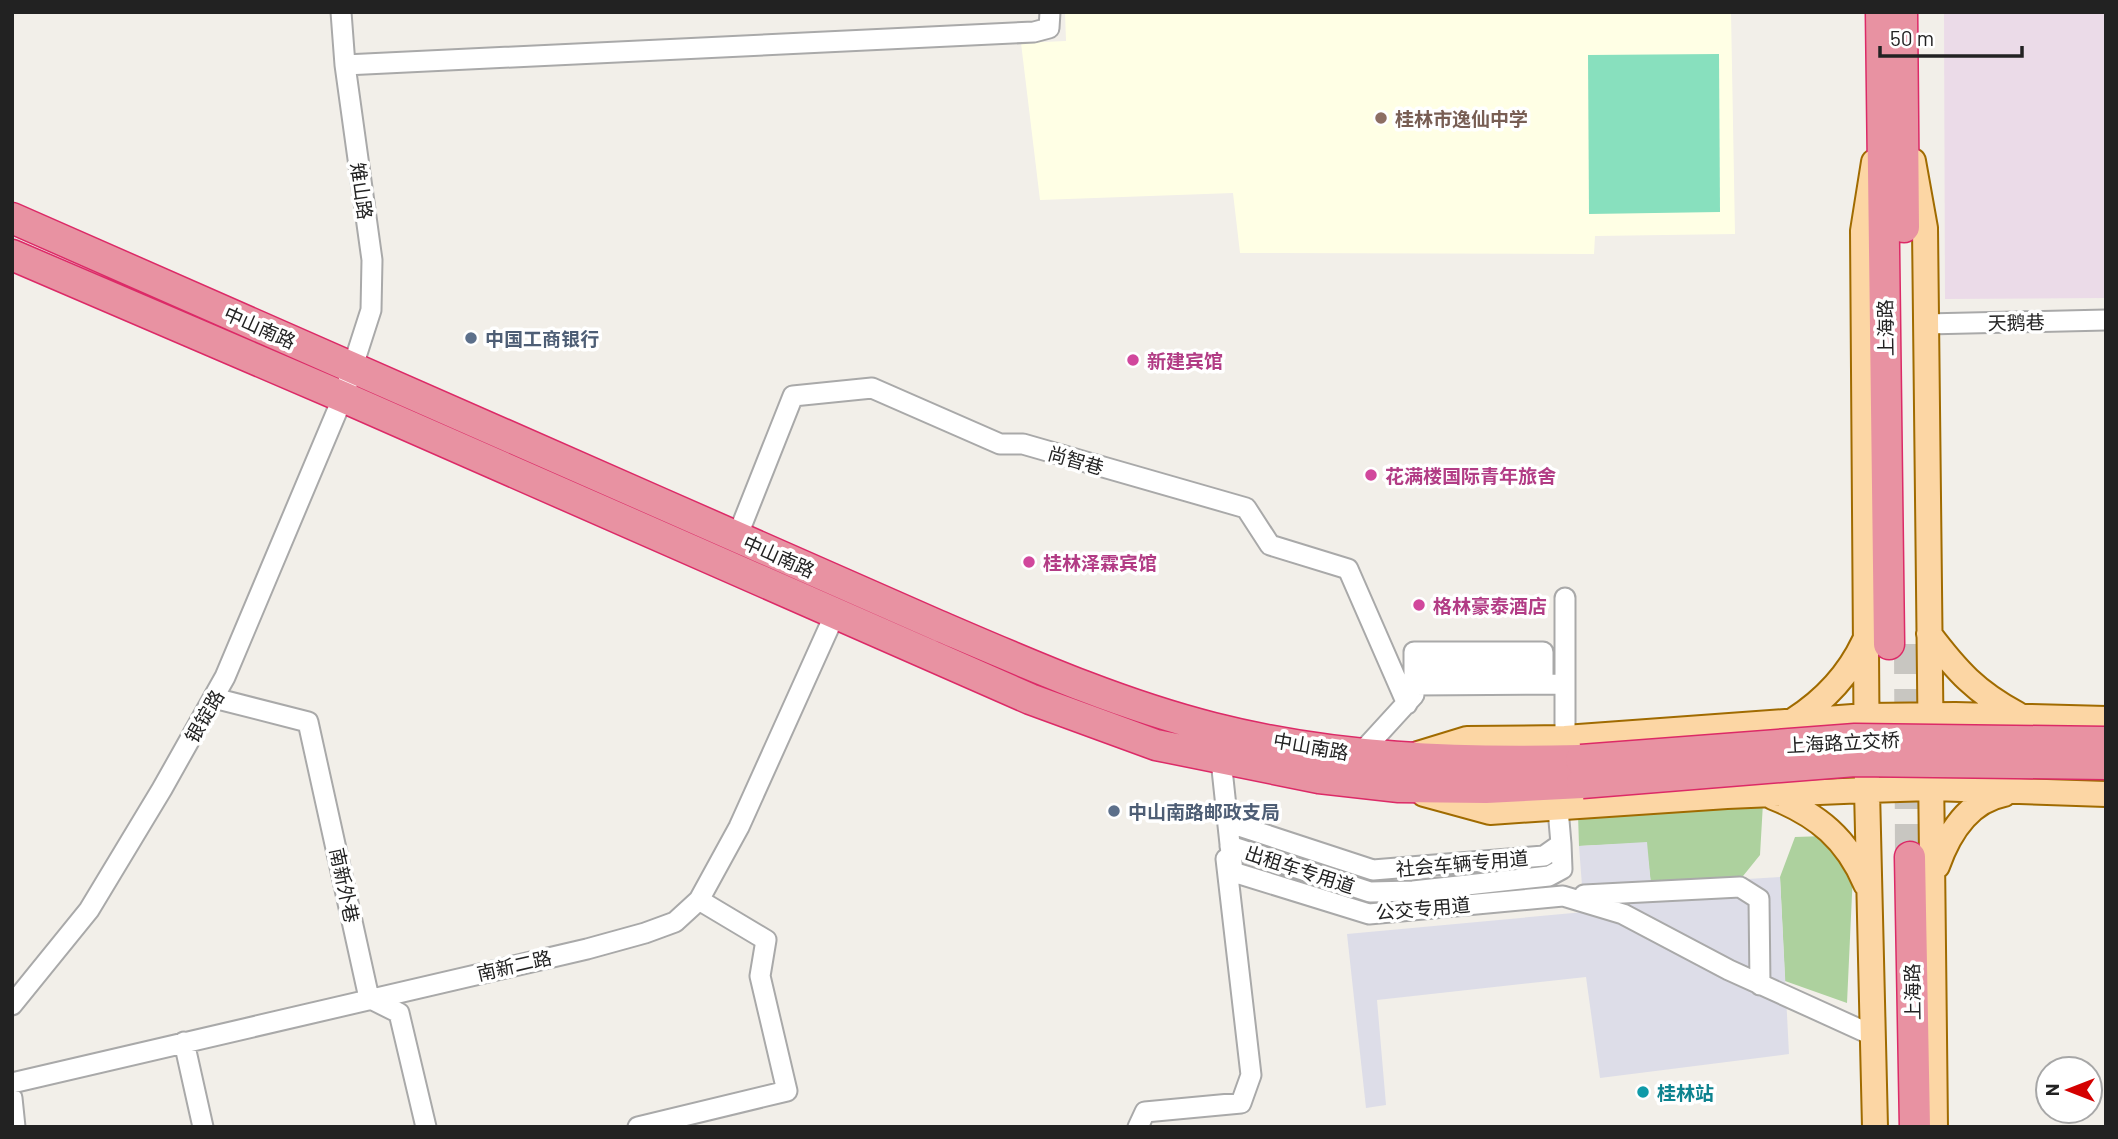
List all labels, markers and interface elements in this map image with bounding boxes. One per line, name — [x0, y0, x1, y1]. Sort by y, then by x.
scale bar — [1880, 14, 2022, 58]
text: 50 m — [1890, 25, 1934, 50]
place label: 桂林市逸仙中学 — [1395, 107, 1528, 130]
marker: 桂林市逸仙中学 — [1373, 110, 1389, 126]
street label: 雉山路 — [347, 161, 377, 221]
street label: 上海路 — [1873, 299, 1897, 357]
street label: 中山南路 — [221, 301, 299, 353]
street label: 天鹅巷 — [1987, 310, 2045, 334]
place label: 中国工商银行 — [485, 327, 599, 350]
marker: 中国工商银行 — [463, 330, 479, 346]
place label: 新建宾馆 — [1147, 349, 1223, 372]
marker: 新建宾馆 — [1125, 352, 1141, 368]
street label: 尚智巷 — [1045, 441, 1107, 479]
place label: 花满楼国际青年旅舍 — [1385, 464, 1556, 487]
marker: 花满楼国际青年旅舍 — [1363, 467, 1379, 483]
street label: 中山南路 — [740, 530, 818, 582]
place label: 桂林泽霖宾馆 — [1043, 551, 1157, 574]
marker: 桂林泽霖宾馆 — [1021, 554, 1037, 570]
place label: 格林豪泰酒店 — [1433, 594, 1547, 617]
marker: 格林豪泰酒店 — [1411, 597, 1427, 613]
street label: 银锭路 — [180, 686, 228, 746]
street label: 中山南路 — [1272, 728, 1350, 764]
street label: 上海路立交桥 — [1785, 728, 1901, 756]
place label: 中山南路邮政支局 — [1128, 800, 1280, 823]
marker: 中山南路邮政支局 — [1106, 803, 1122, 819]
street label: 出租车专用道 — [1242, 840, 1358, 898]
street label: 南新外巷 — [326, 845, 364, 925]
street label: 社会车辆专用道 — [1395, 846, 1529, 880]
street label: 公交专用道 — [1375, 892, 1471, 924]
street label: 南新二路 — [474, 945, 554, 985]
street label: 上海路 — [1900, 963, 1924, 1021]
north arrow — [2034, 1055, 2104, 1125]
place label: 桂林站 — [1657, 1081, 1714, 1104]
marker: 桂林站 — [1635, 1084, 1651, 1100]
text: N — [2040, 1084, 2063, 1096]

